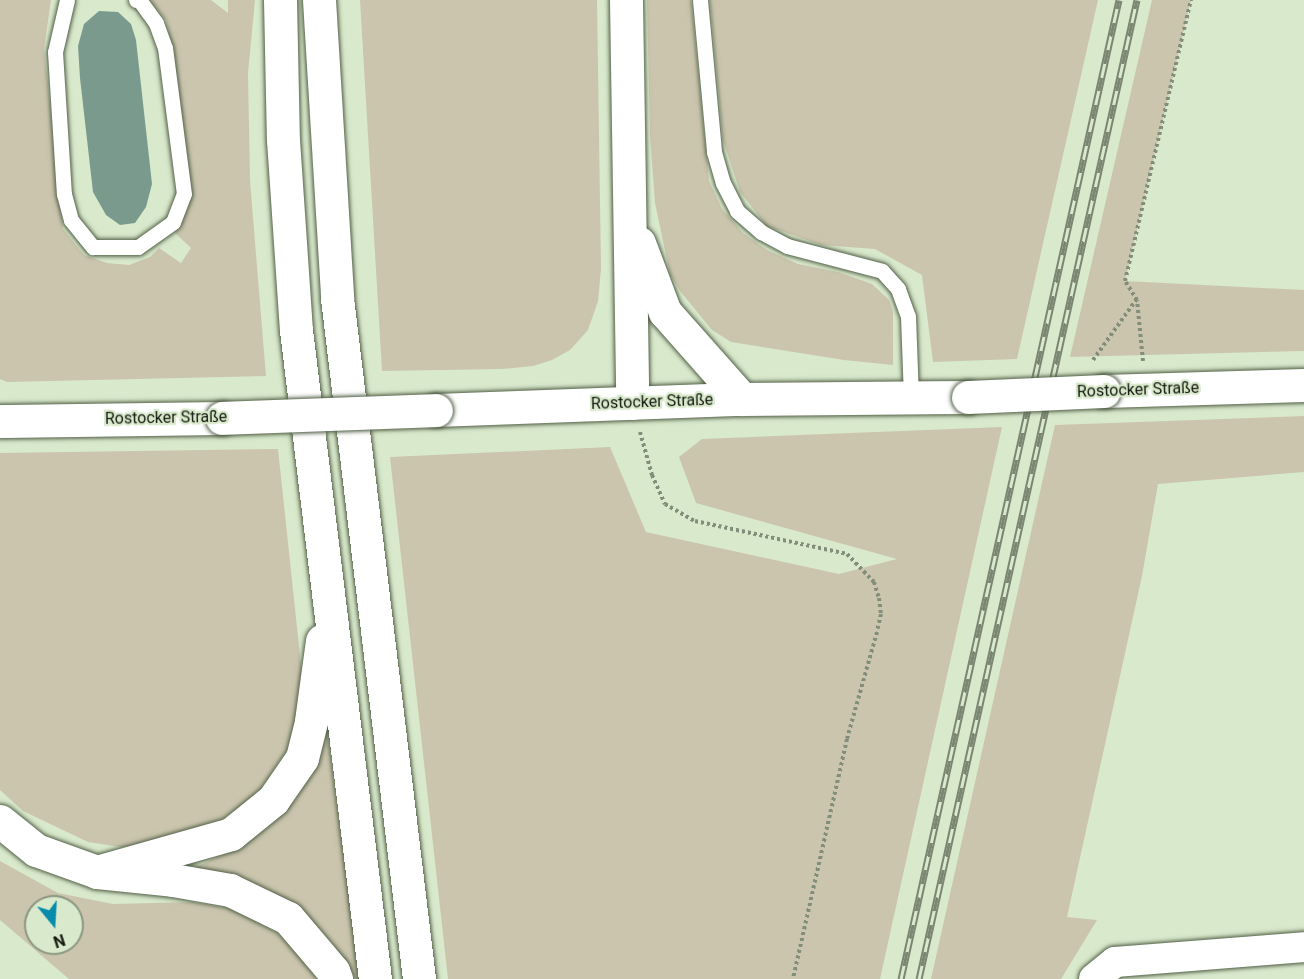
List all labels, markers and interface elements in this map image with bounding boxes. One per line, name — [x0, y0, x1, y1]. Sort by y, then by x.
street label: Rostocker Straße — [1077, 378, 1199, 402]
street label: Rostocker Straße — [591, 390, 713, 414]
street label: Rostocker Straße — [105, 407, 227, 429]
north arrow — [24, 895, 84, 955]
text: N — [51, 930, 67, 951]

